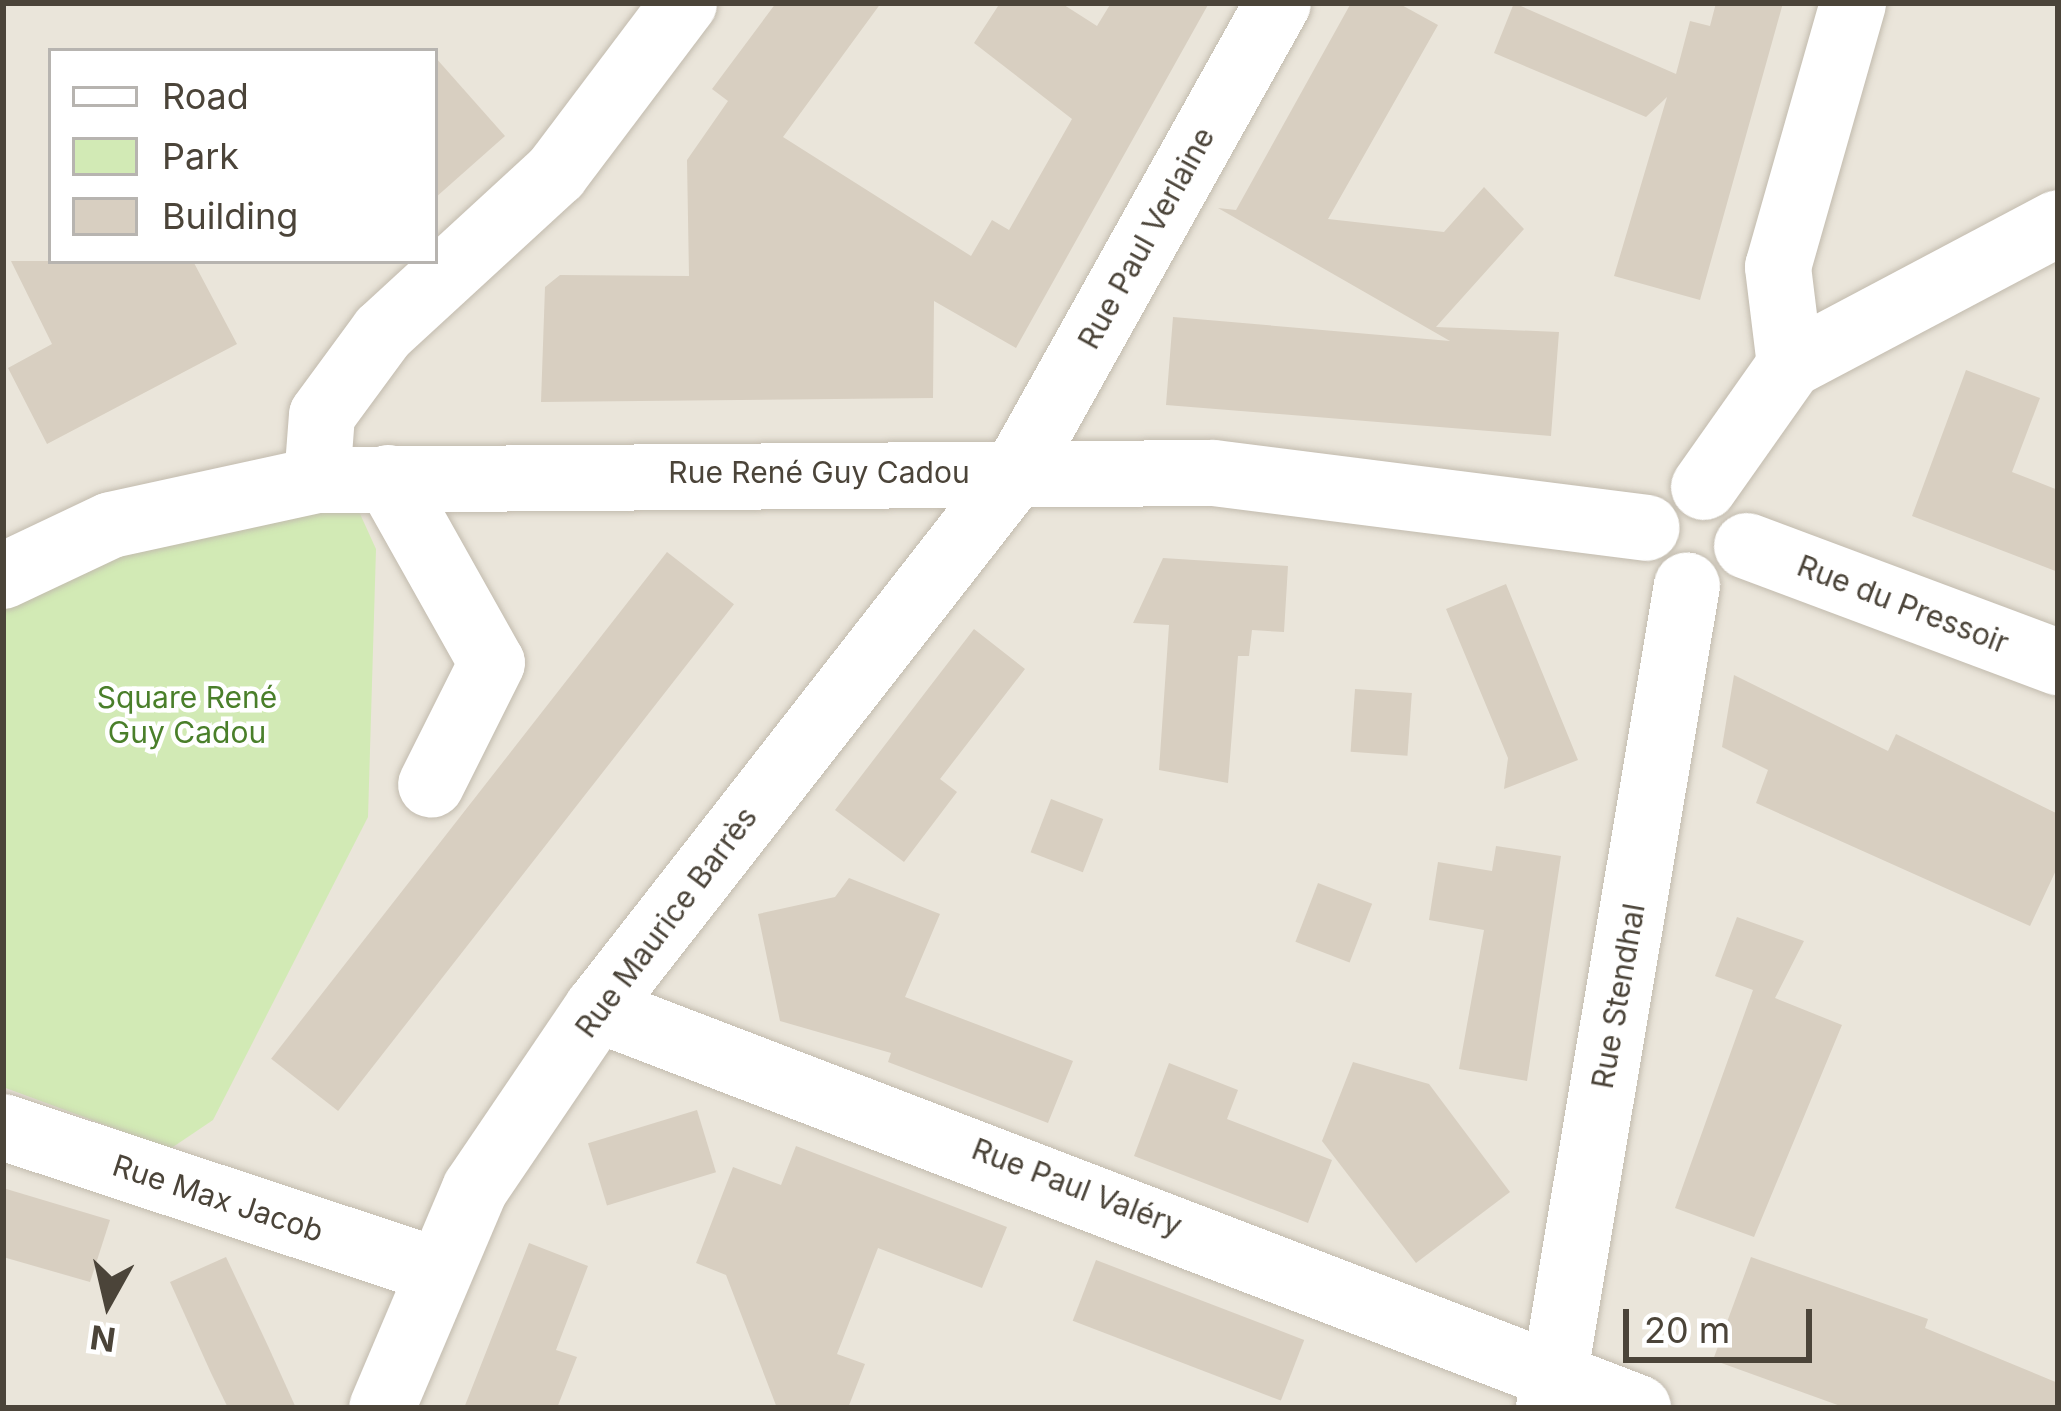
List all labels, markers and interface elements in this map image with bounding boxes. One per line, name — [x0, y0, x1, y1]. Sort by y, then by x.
legend — [48, 48, 438, 264]
text: Road — [162, 74, 249, 118]
street label: Rue Paul Verlaine — [1070, 121, 1222, 355]
text: Park — [162, 134, 239, 178]
text: Building — [162, 194, 298, 238]
street label: Rue René Guy Cadou — [668, 454, 970, 490]
street label: Rue du Pressoir — [1792, 547, 2014, 661]
park label: Square René Guy Cadou — [97, 679, 277, 750]
street label: Rue Maurice Barrès — [568, 800, 764, 1044]
street label: Rue Stendhal — [1584, 901, 1652, 1091]
street label: Rue Paul Valéry — [967, 1130, 1187, 1244]
street label: Rue Max Jacob — [108, 1147, 328, 1249]
north arrow — [48, 1243, 168, 1363]
scale bar — [1629, 1285, 1818, 1359]
text: 20 m — [1644, 1308, 1730, 1352]
text: N — [88, 1317, 118, 1360]

